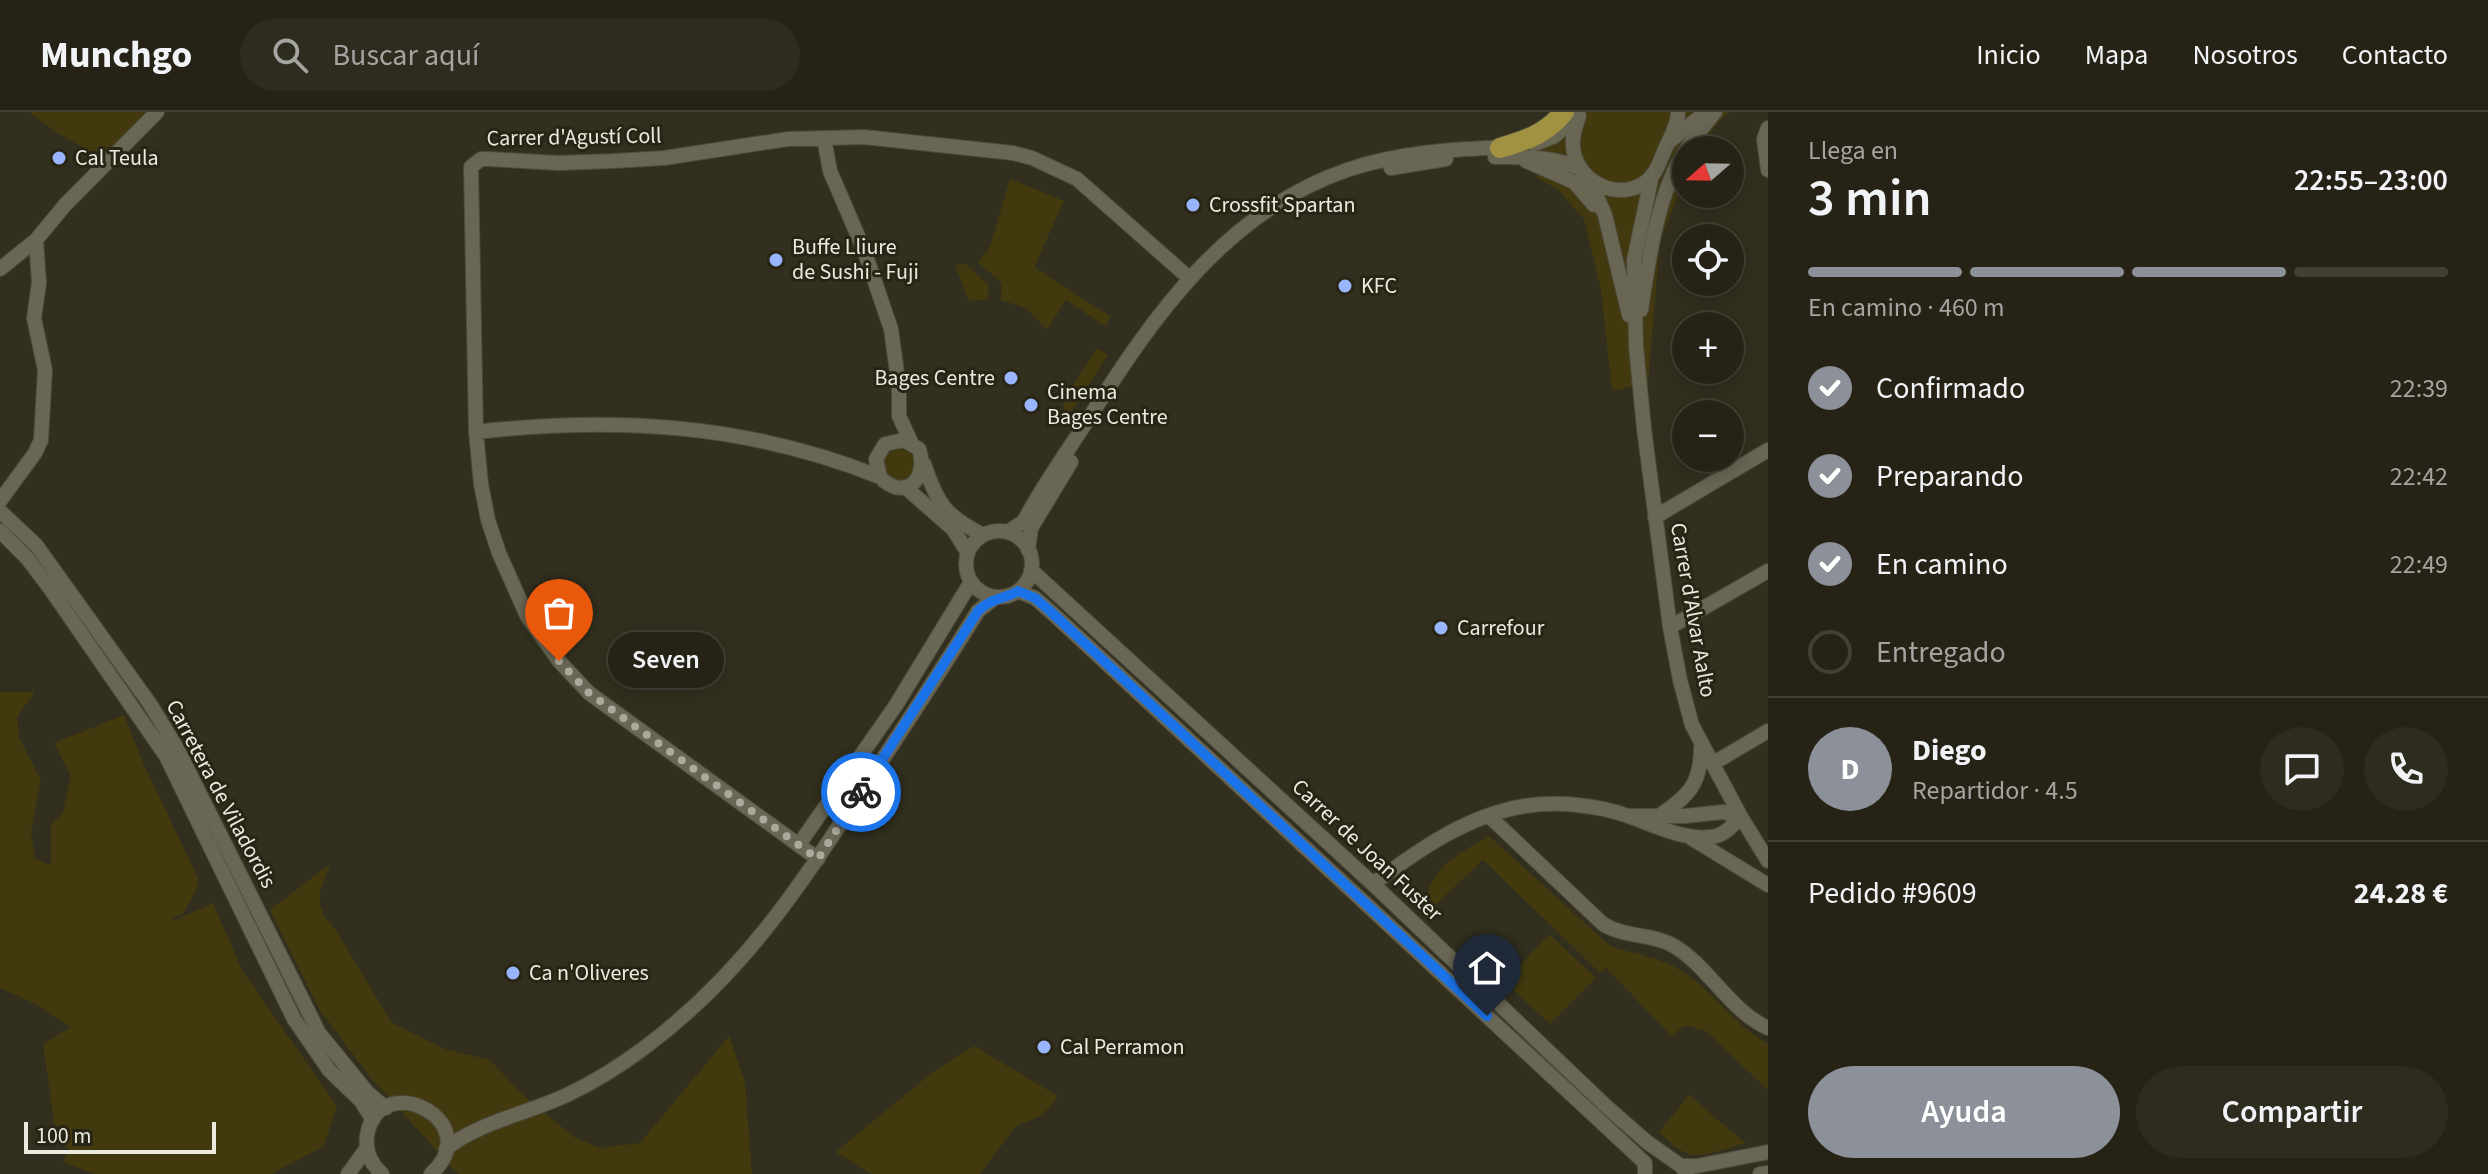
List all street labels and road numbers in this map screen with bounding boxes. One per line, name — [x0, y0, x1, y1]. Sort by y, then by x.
street label: Carrer d'Agustí Coll — [486, 119, 662, 155]
street label: Carrer d'Alvar Aalto — [1662, 520, 1724, 700]
street label: Carretera de Viladordis — [158, 694, 284, 894]
street label: Carrer de Joan Fuster — [1284, 772, 1450, 929]

